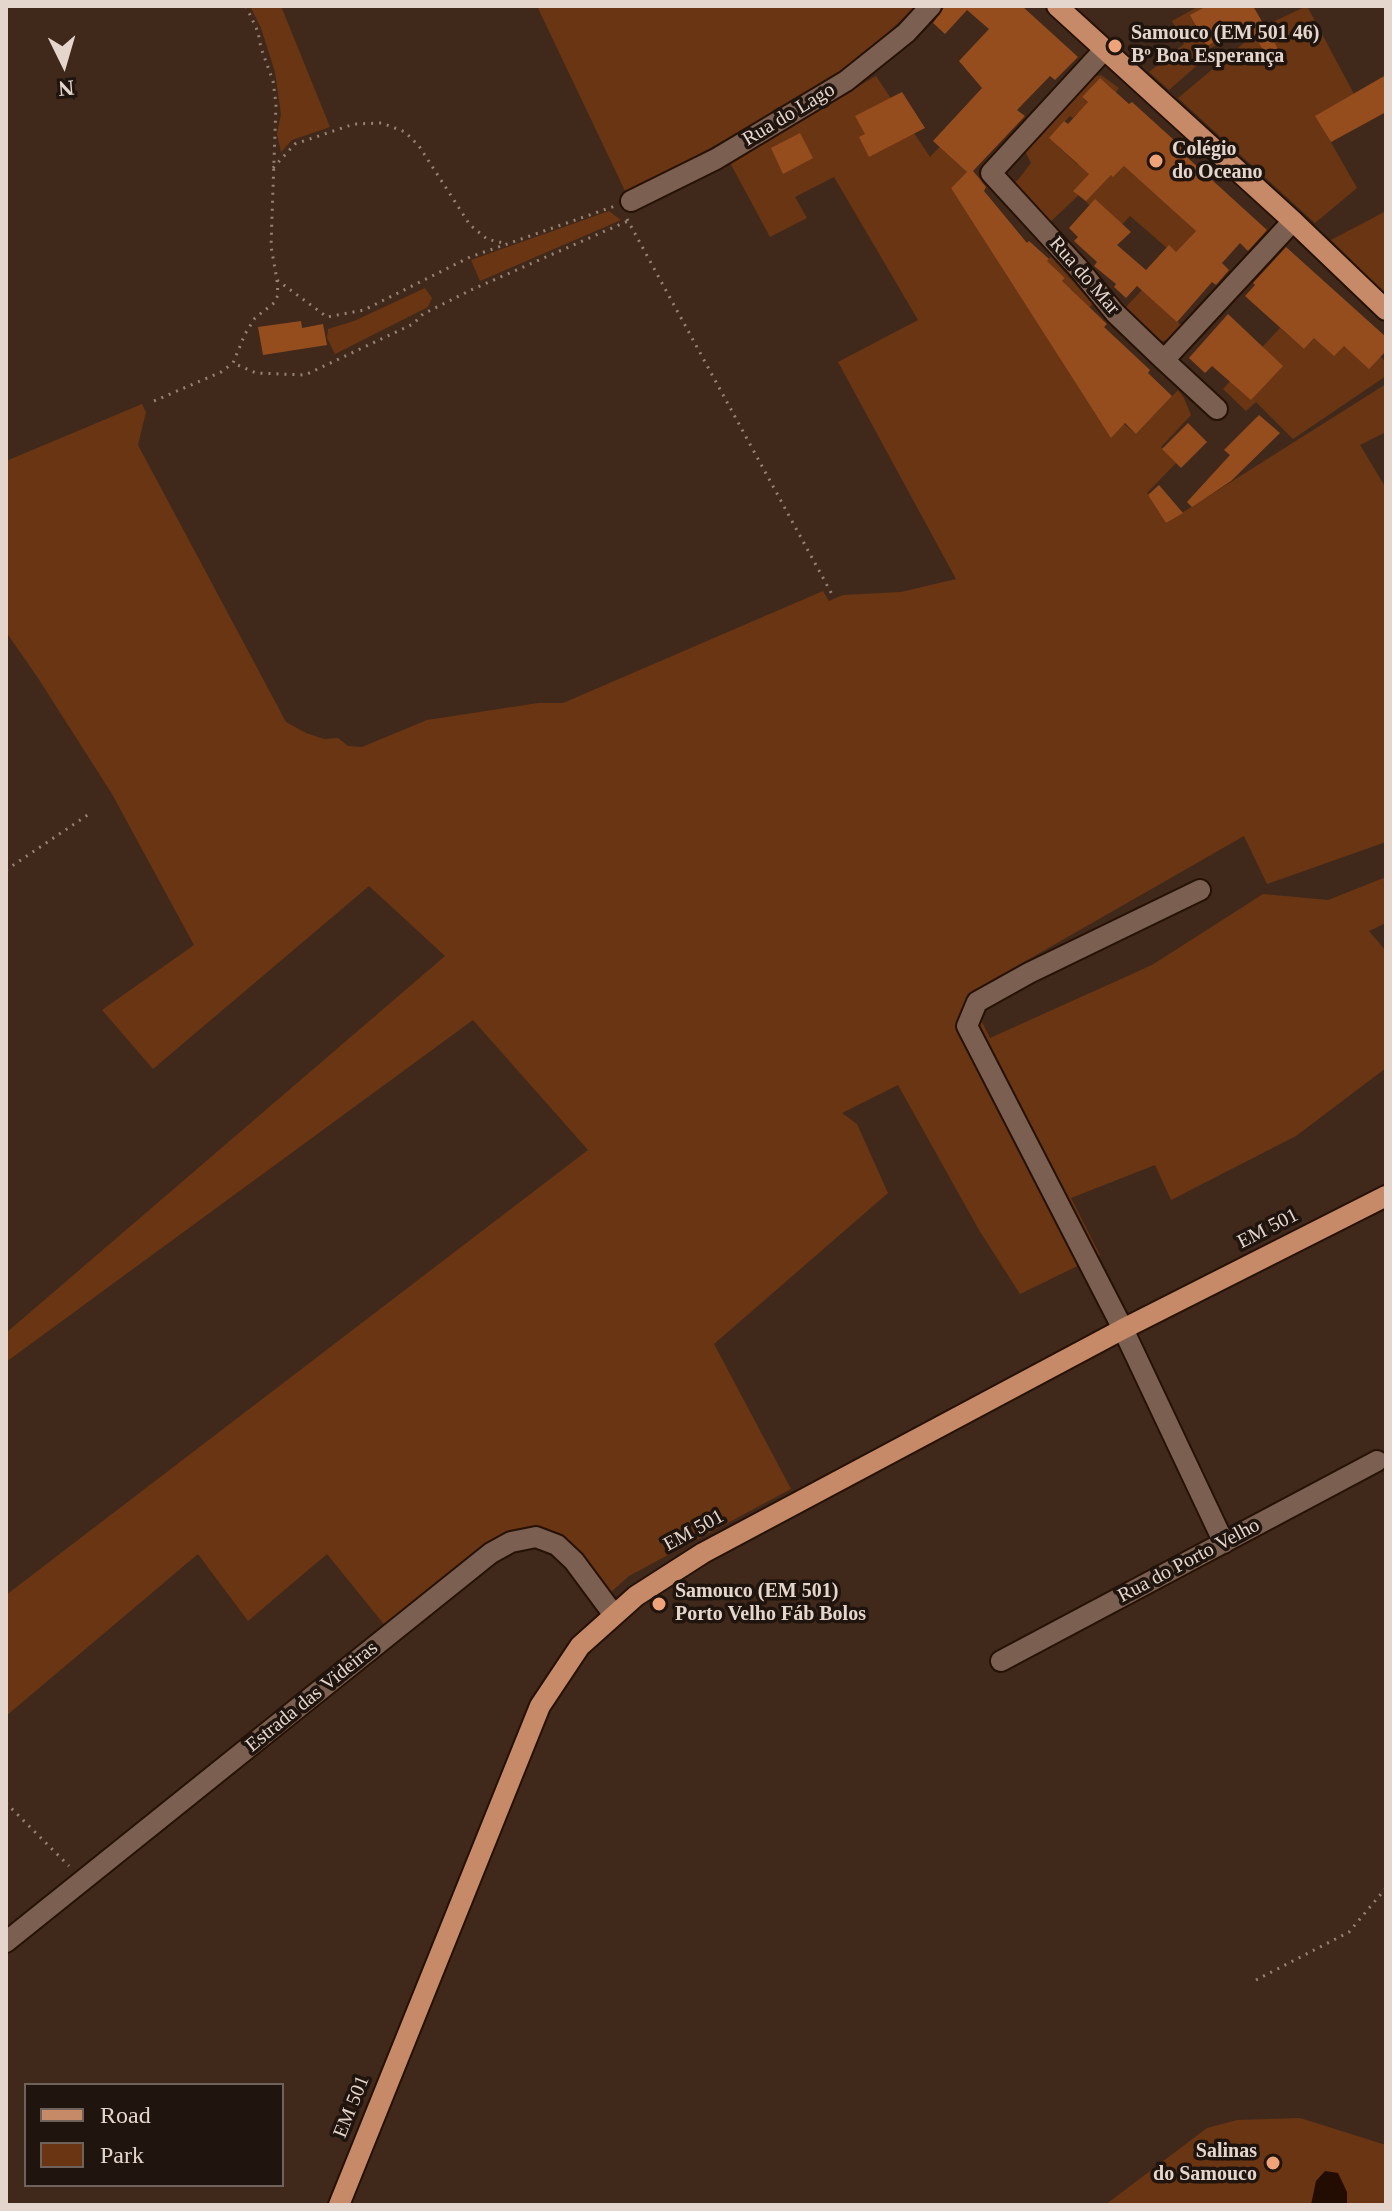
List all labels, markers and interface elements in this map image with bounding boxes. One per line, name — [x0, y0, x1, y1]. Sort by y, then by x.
place label: Samouco (EM 501 46) Bº Boa Esperança — [1131, 22, 1319, 69]
north arrow — [24, 24, 104, 104]
marker: Samouco (EM 501 46) Bº Boa Esperança — [1106, 37, 1124, 55]
text: N — [57, 75, 75, 102]
street label: Rua do Lago — [739, 78, 839, 152]
place label: Colégio do Oceano — [1172, 138, 1263, 185]
marker: Colégio do Oceano — [1147, 152, 1165, 170]
street label: Rua do Mar — [1044, 232, 1124, 320]
street label: EM 501 — [1234, 1204, 1302, 1254]
street label: EM 501 — [660, 1505, 728, 1557]
street label: Rua do Porto Velho — [1114, 1514, 1264, 1608]
place label: Samouco (EM 501) Porto Velho Fáb Bolos — [675, 1580, 866, 1627]
marker: Samouco (EM 501) Porto Velho Fáb Bolos — [650, 1595, 668, 1613]
street label: Estrada das Videiras — [241, 1636, 383, 1758]
street label: EM 501 — [329, 2072, 375, 2142]
legend — [24, 2083, 284, 2187]
text: Road — [100, 2102, 151, 2128]
place label: Salinas do Samouco — [1153, 2140, 1257, 2187]
text: Park — [100, 2142, 144, 2168]
marker: Salinas do Samouco — [1264, 2154, 1282, 2172]

